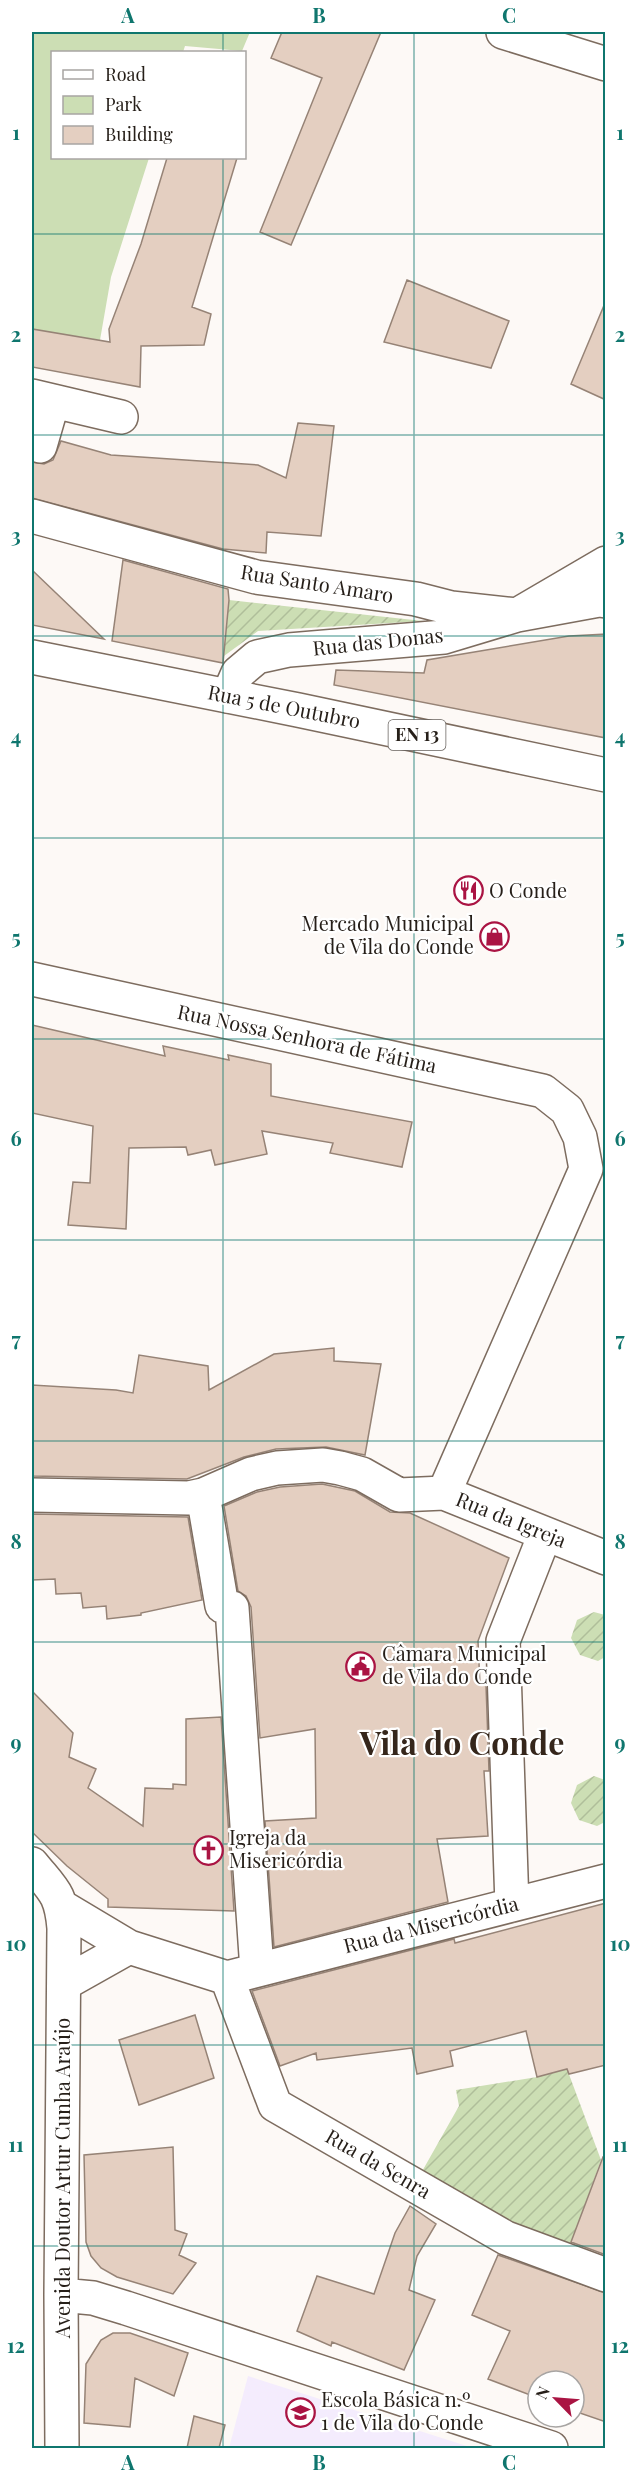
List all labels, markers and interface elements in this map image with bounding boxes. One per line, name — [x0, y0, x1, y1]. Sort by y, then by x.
text: A — [120, 1, 135, 28]
text: B — [312, 1, 326, 28]
text: C — [502, 1, 516, 28]
legend — [51, 51, 246, 159]
text: Road — [105, 62, 146, 86]
text: Park — [105, 92, 142, 116]
text: 1 — [12, 118, 20, 145]
text: 1 — [616, 118, 624, 145]
text: Building — [105, 122, 173, 146]
text: 2 — [11, 320, 21, 347]
text: 2 — [615, 320, 625, 347]
text: 3 — [11, 521, 21, 548]
text: 3 — [615, 521, 625, 548]
street label: Rua Santo Amaro — [239, 557, 395, 608]
street label: Rua das Donas — [311, 620, 444, 661]
street label: Rua 5 de Outubro — [206, 677, 363, 734]
road number: EN 13 — [388, 720, 446, 750]
text: 4 — [11, 722, 21, 749]
text: 4 — [615, 722, 625, 749]
restaurant icon: O Conde — [452, 875, 484, 907]
place label: O Conde — [489, 876, 567, 903]
place label: Mercado Municipal de Vila do Conde — [302, 909, 474, 959]
shop icon: Mercado Municipal de Vila do Conde — [479, 920, 511, 952]
text: 5 — [11, 923, 21, 950]
text: 5 — [615, 923, 625, 950]
street label: Rua Nossa Senhora de Fátima — [175, 997, 439, 1078]
text: 6 — [10, 1124, 22, 1151]
text: 6 — [614, 1124, 626, 1151]
text: 7 — [11, 1325, 21, 1352]
text: 7 — [615, 1325, 625, 1352]
street label: Rua da Igreja — [452, 1484, 571, 1553]
text: 8 — [10, 1527, 22, 1554]
text: 8 — [614, 1527, 626, 1554]
place label: Câmara Municipal de Vila do Conde — [382, 1639, 547, 1689]
public building icon: Câmara Municipal de Vila do Conde — [345, 1650, 377, 1682]
district label: Vila do Conde — [359, 1720, 564, 1763]
text: 9 — [10, 1728, 22, 1755]
text: 9 — [614, 1728, 626, 1755]
place label: Igreja da Misericórdia — [229, 1823, 343, 1873]
church icon: Igreja da Misericórdia — [192, 1834, 224, 1866]
street label: Rua da Misericórdia — [340, 1889, 521, 1958]
text: 10 — [6, 1929, 26, 1956]
text: 10 — [610, 1929, 630, 1956]
street label: Avenida Doutor Artur Cunha Araújo — [48, 2018, 75, 2339]
street label: Rua da Senra — [321, 2122, 436, 2204]
text: 11 — [8, 2130, 24, 2157]
text: 11 — [612, 2130, 628, 2157]
text: 12 — [7, 2331, 25, 2358]
text: 12 — [611, 2331, 629, 2358]
north arrow — [526, 2369, 586, 2429]
text: N — [530, 2382, 554, 2402]
place label: Escola Básica n.º 1 de Vila do Conde — [321, 2385, 484, 2435]
school or university icon: Escola Básica n.º 1 de Vila do Conde — [284, 2396, 316, 2428]
text: A — [120, 2448, 135, 2475]
text: B — [312, 2448, 326, 2475]
text: C — [502, 2448, 516, 2475]

